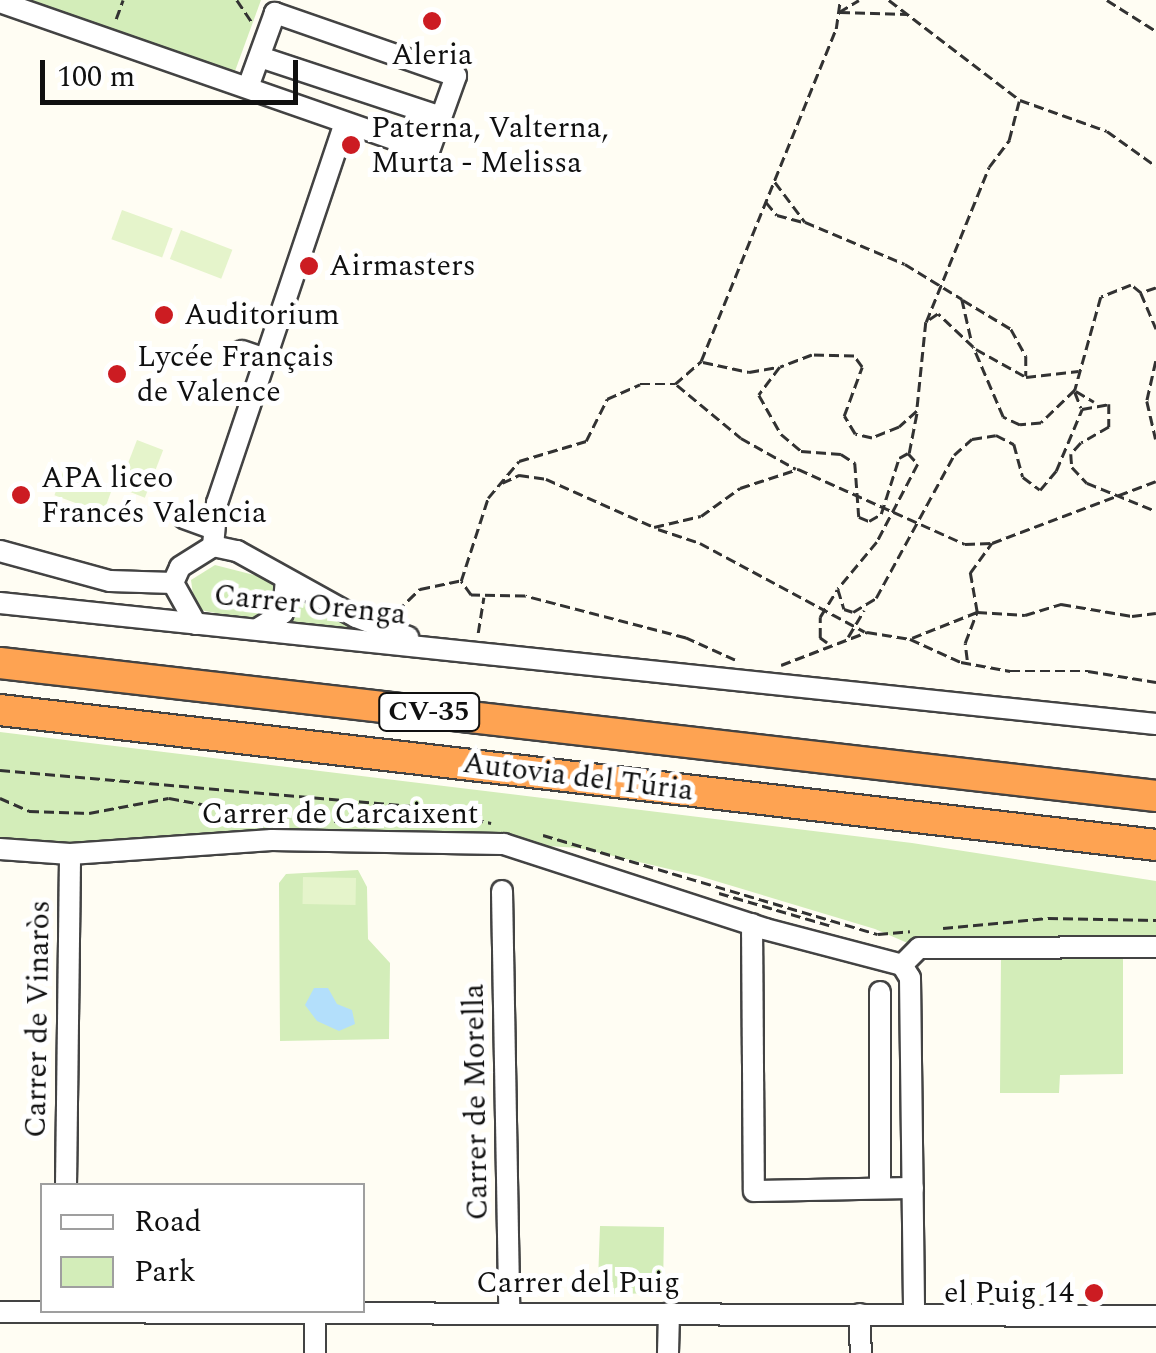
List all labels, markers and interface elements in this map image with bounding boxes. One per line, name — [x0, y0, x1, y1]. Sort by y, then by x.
marker: Aleria — [421, 10, 443, 32]
place label: Aleria — [391, 37, 473, 73]
scale bar — [45, 40, 302, 102]
text: 100 m — [57, 54, 135, 100]
place label: Paterna, Valterna, Murta - Melissa — [371, 110, 609, 180]
marker: Paterna, Valterna, Murta - Melissa — [340, 134, 362, 156]
place label: Airmasters — [329, 248, 476, 284]
marker: Airmasters — [298, 255, 320, 277]
place label: Auditorium — [184, 297, 340, 333]
marker: Auditorium — [153, 304, 175, 326]
place label: Lycée Français de Valence — [137, 339, 334, 410]
marker: Lycée Français de Valence — [106, 363, 128, 385]
place label: APA liceo Francés Valencia — [41, 460, 267, 530]
marker: APA liceo Francés Valencia — [10, 484, 32, 506]
street label: Carrer Orenga — [212, 577, 408, 633]
road number: CV-35 — [376, 689, 482, 735]
street label: Autovia del Túria — [461, 745, 695, 809]
street label: Carrer de Carcaixent — [202, 796, 478, 832]
street label: Carrer de Vinaròs — [18, 900, 58, 1138]
street label: Carrer de Morella — [456, 983, 496, 1221]
legend — [40, 1183, 365, 1313]
text: Road — [134, 1199, 202, 1245]
text: Park — [134, 1249, 196, 1295]
street label: Carrer del Puig — [476, 1265, 680, 1301]
place label: el Puig 14 — [944, 1275, 1074, 1311]
marker: el Puig 14 — [1083, 1282, 1105, 1304]

